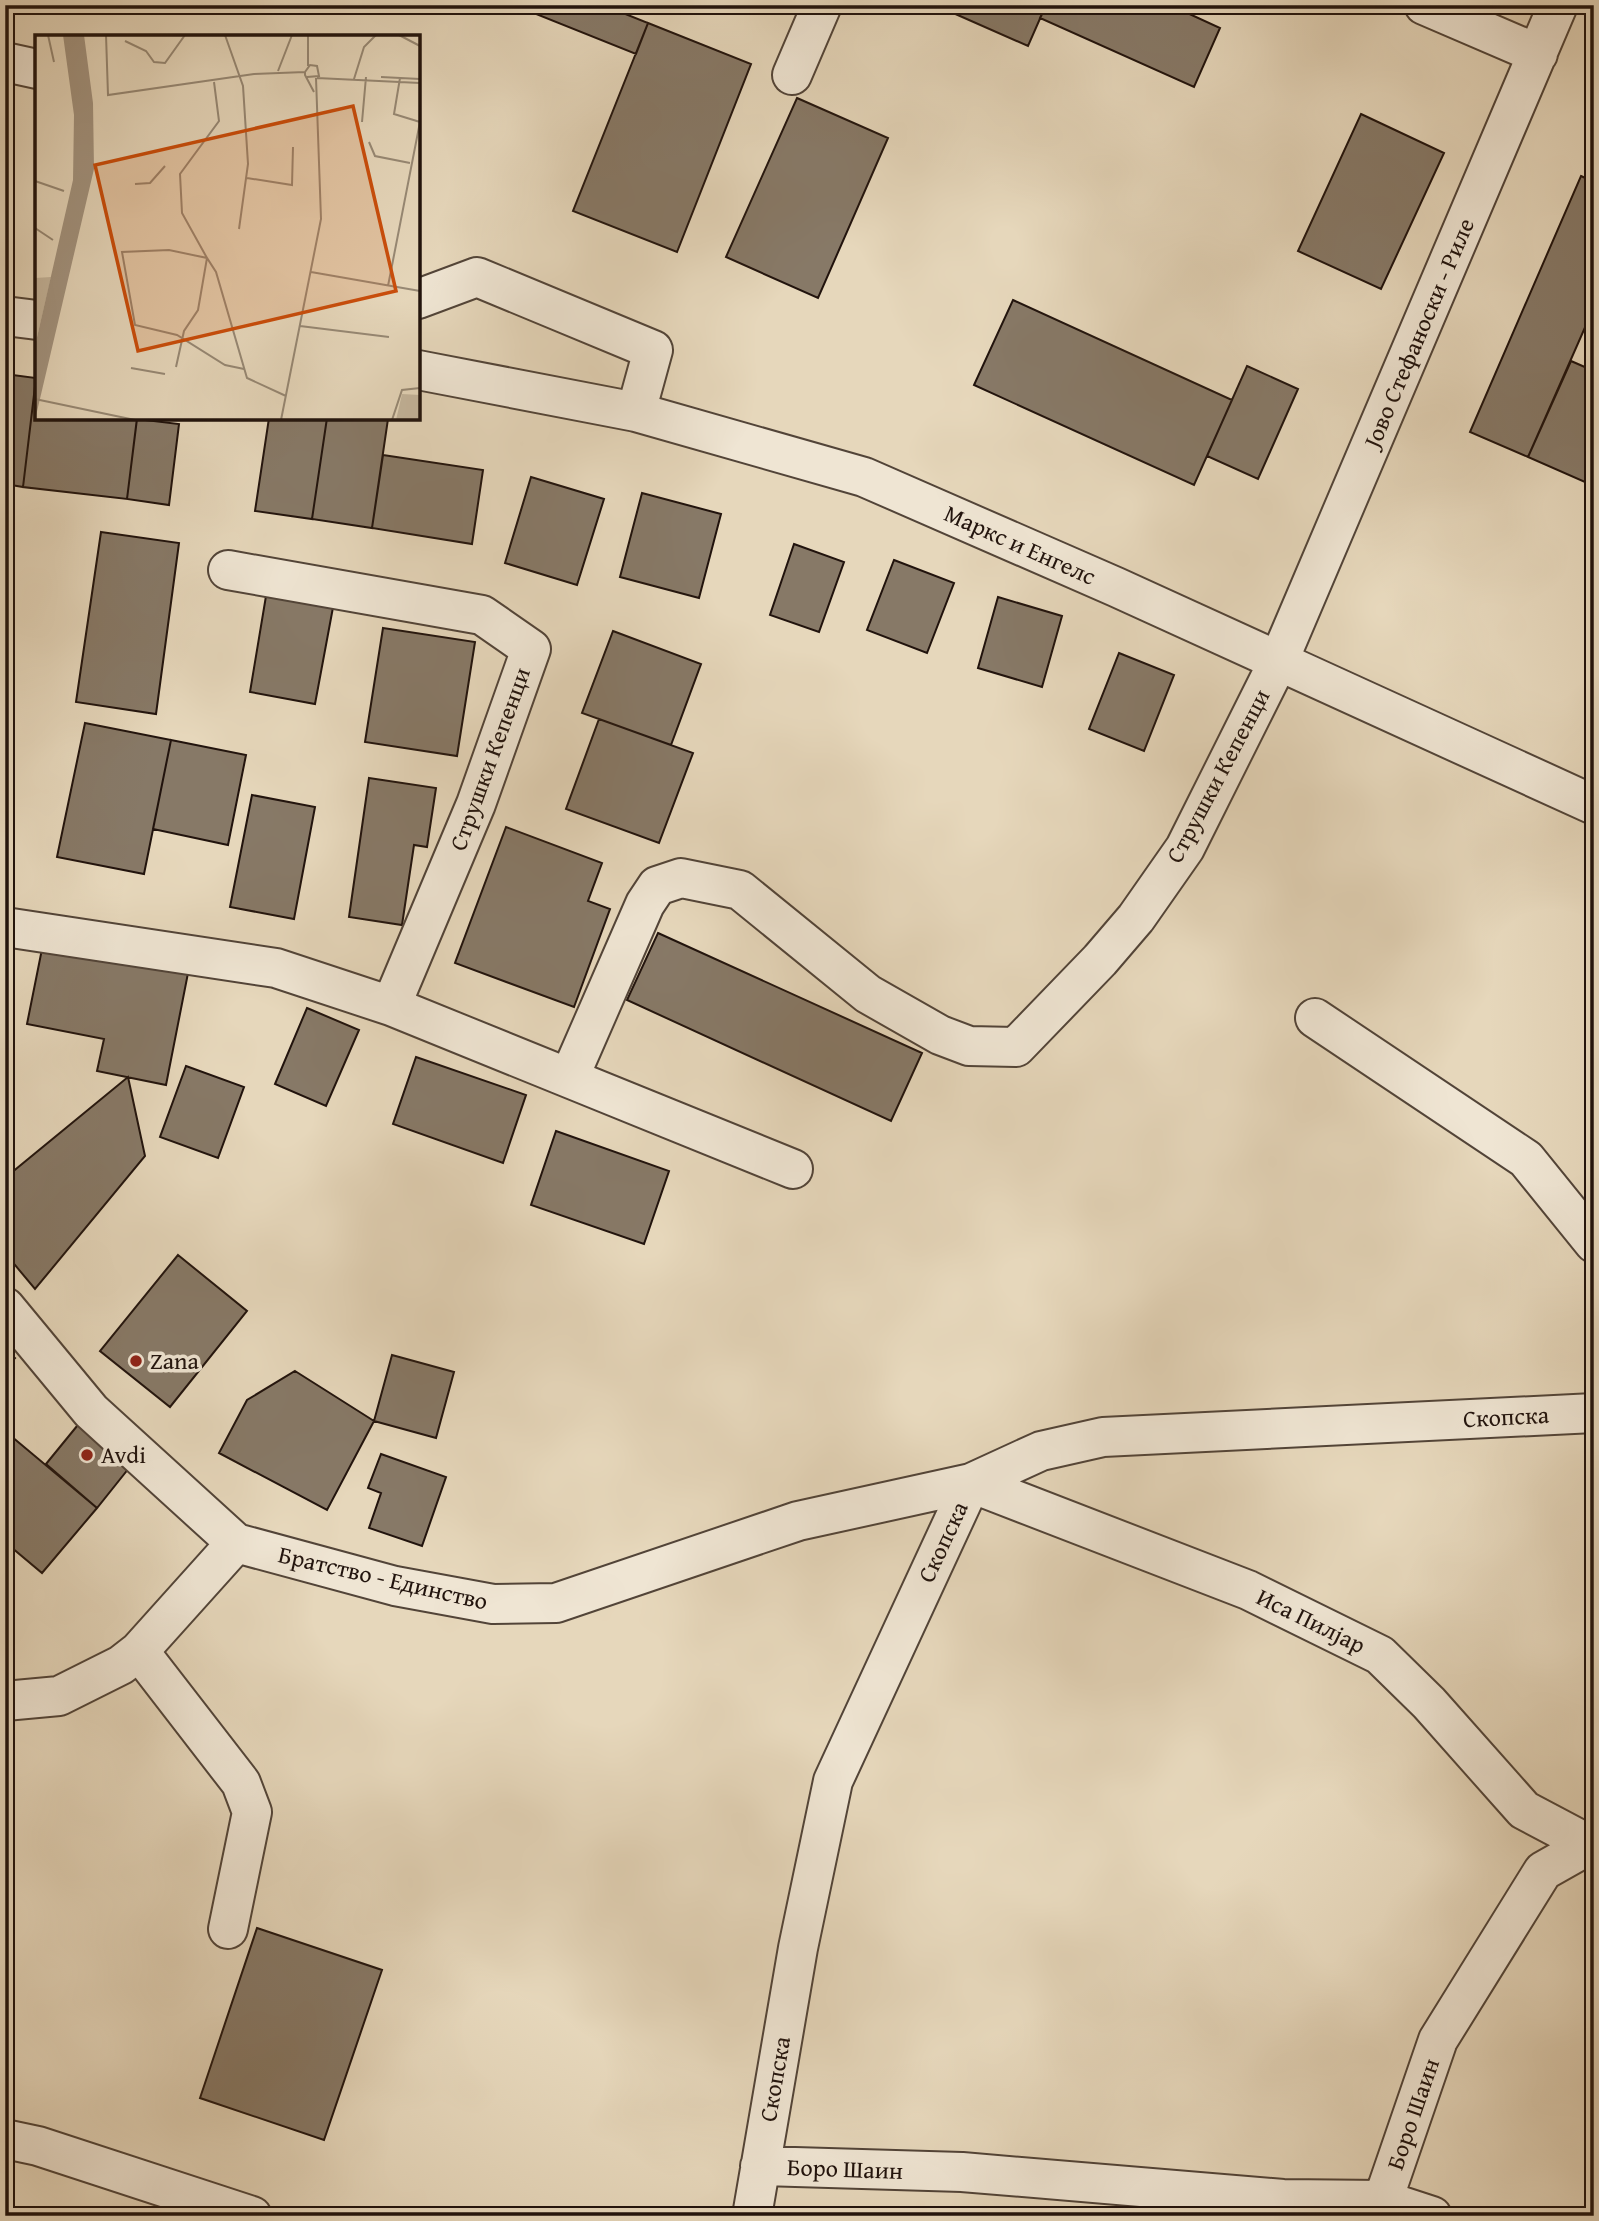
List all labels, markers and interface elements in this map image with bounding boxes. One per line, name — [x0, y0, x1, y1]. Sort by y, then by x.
inset map — [35, 35, 420, 420]
street label: Јово Стефаноски - Риле — [1353, 212, 1483, 456]
street label: Маркс и Енгелс — [939, 495, 1102, 594]
street label: Струшки Кепенци — [440, 662, 539, 855]
street label: Струшки Кепенци — [1157, 682, 1278, 869]
place label: Zana — [150, 1343, 200, 1378]
marker: Zana — [128, 1353, 144, 1369]
street label: Скопска — [1462, 1397, 1550, 1436]
place label: Avdi — [101, 1437, 146, 1472]
marker: Avdi — [79, 1447, 95, 1463]
street label: Скопска — [909, 1495, 977, 1588]
street label: Братство - Единство — [275, 1536, 491, 1619]
street label: Иса Пилјар — [1251, 1579, 1372, 1662]
street label: Скопска — [750, 2033, 799, 2124]
street label: Боро Шаин — [1377, 2053, 1448, 2174]
street label: Боро Шаин — [786, 2149, 904, 2188]

